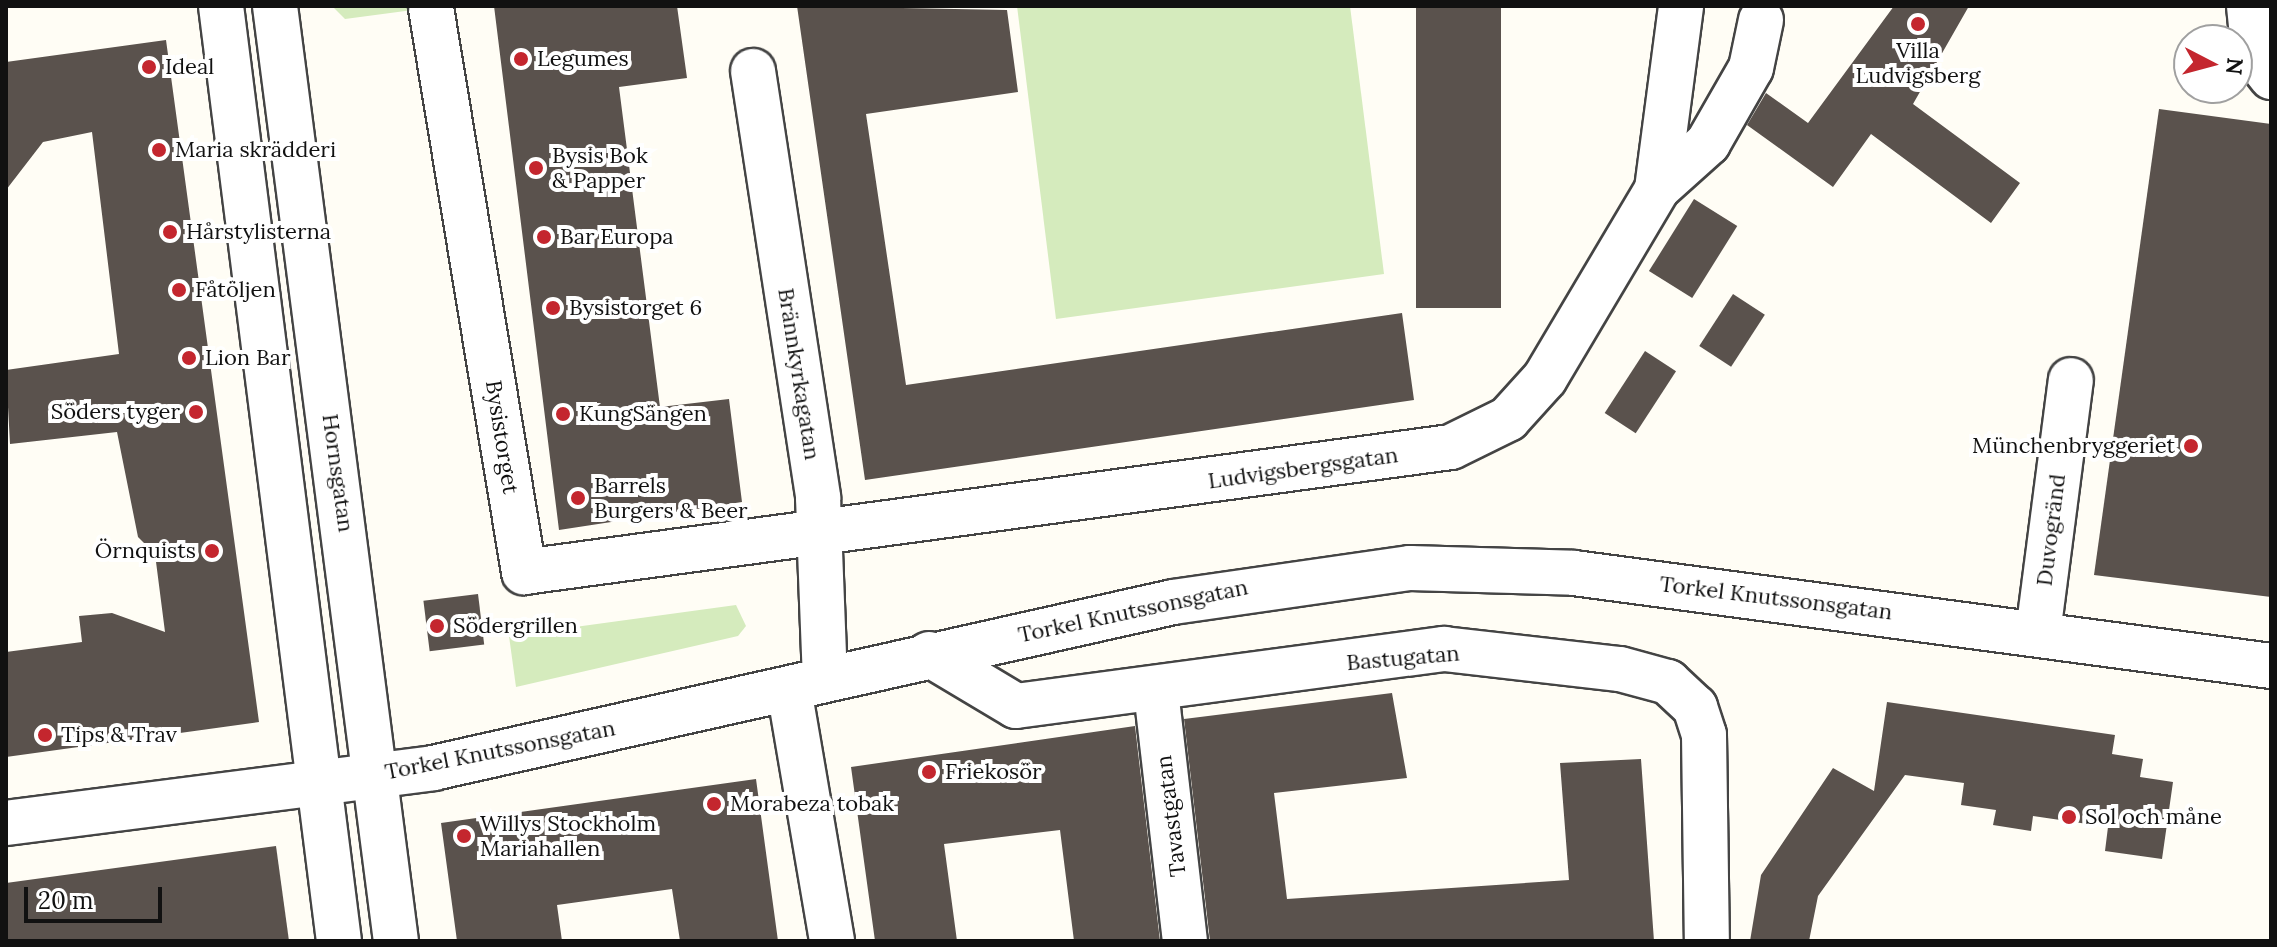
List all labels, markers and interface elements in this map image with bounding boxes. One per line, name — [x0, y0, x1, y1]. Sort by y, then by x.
marker: Villa Ludvigsberg — [1909, 15, 1927, 33]
north arrow — [2173, 24, 2253, 104]
place label: Villa Ludvigsberg — [1856, 37, 1980, 88]
place label: Legumes — [537, 46, 629, 72]
marker: Legumes — [512, 50, 530, 68]
place label: Ideal — [165, 54, 214, 80]
text: N — [2220, 56, 2250, 76]
marker: Ideal — [140, 58, 158, 76]
place label: Maria skrädderi — [175, 137, 336, 163]
marker: Maria skrädderi — [150, 141, 168, 159]
place label: Bysis Bok & Papper — [552, 142, 648, 194]
marker: Bysis Bok & Papper — [527, 159, 545, 177]
place label: Hårstylisterna — [186, 219, 331, 245]
marker: Hårstylisterna — [161, 223, 179, 241]
place label: Bar Europa — [560, 224, 674, 250]
marker: Bar Europa — [535, 228, 553, 246]
place label: Fåtöljen — [195, 277, 276, 303]
marker: Fåtöljen — [170, 281, 188, 299]
street label: Brännkyrkagatan — [772, 286, 826, 462]
place label: Bysistorget 6 — [569, 295, 702, 321]
marker: Bysistorget 6 — [544, 299, 562, 317]
place label: Lion Bar — [205, 345, 290, 371]
marker: Lion Bar — [180, 349, 198, 367]
street label: Bysistorget — [480, 378, 524, 496]
place label: Söders tyger — [51, 399, 180, 425]
place label: KungSängen — [579, 401, 707, 427]
marker: Söders tyger — [187, 403, 205, 421]
marker: KungSängen — [554, 405, 572, 423]
street label: Hornsgatan — [317, 412, 359, 534]
place label: Münchenbryggeriet — [1972, 433, 2175, 459]
marker: Münchenbryggeriet — [2182, 437, 2200, 455]
street label: Ludvigsbergsgatan — [1206, 442, 1400, 494]
place label: Barrels Burgers & Beer — [594, 472, 748, 524]
street label: Duvogränd — [2031, 472, 2071, 588]
marker: Barrels Burgers & Beer — [569, 489, 587, 507]
place label: Örnquists — [95, 538, 196, 564]
marker: Örnquists — [203, 542, 221, 560]
street label: Torkel Knutssonsgatan — [1658, 571, 1894, 625]
street label: Torkel Knutssonsgatan — [1016, 574, 1250, 648]
place label: Södergrillen — [453, 613, 578, 639]
marker: Södergrillen — [428, 617, 446, 635]
street label: Bastugatan — [1345, 640, 1461, 676]
street label: Torkel Knutssonsgatan — [383, 715, 617, 785]
place label: Tips & Trav — [61, 722, 177, 748]
marker: Tips & Trav — [36, 726, 54, 744]
street label: Tavastgatan — [1150, 754, 1192, 878]
place label: Friekosör — [945, 759, 1042, 785]
marker: Friekosör — [920, 763, 938, 781]
place label: Morabeza tobak — [730, 791, 894, 817]
marker: Morabeza tobak — [705, 795, 723, 813]
place label: Sol och måne — [2085, 804, 2222, 830]
marker: Sol och måne — [2060, 808, 2078, 826]
place label: Willys Stockholm Mariahallen — [480, 810, 656, 862]
marker: Willys Stockholm Mariahallen — [455, 827, 473, 845]
scale bar — [28, 871, 166, 921]
text: 20 m — [38, 885, 94, 916]

